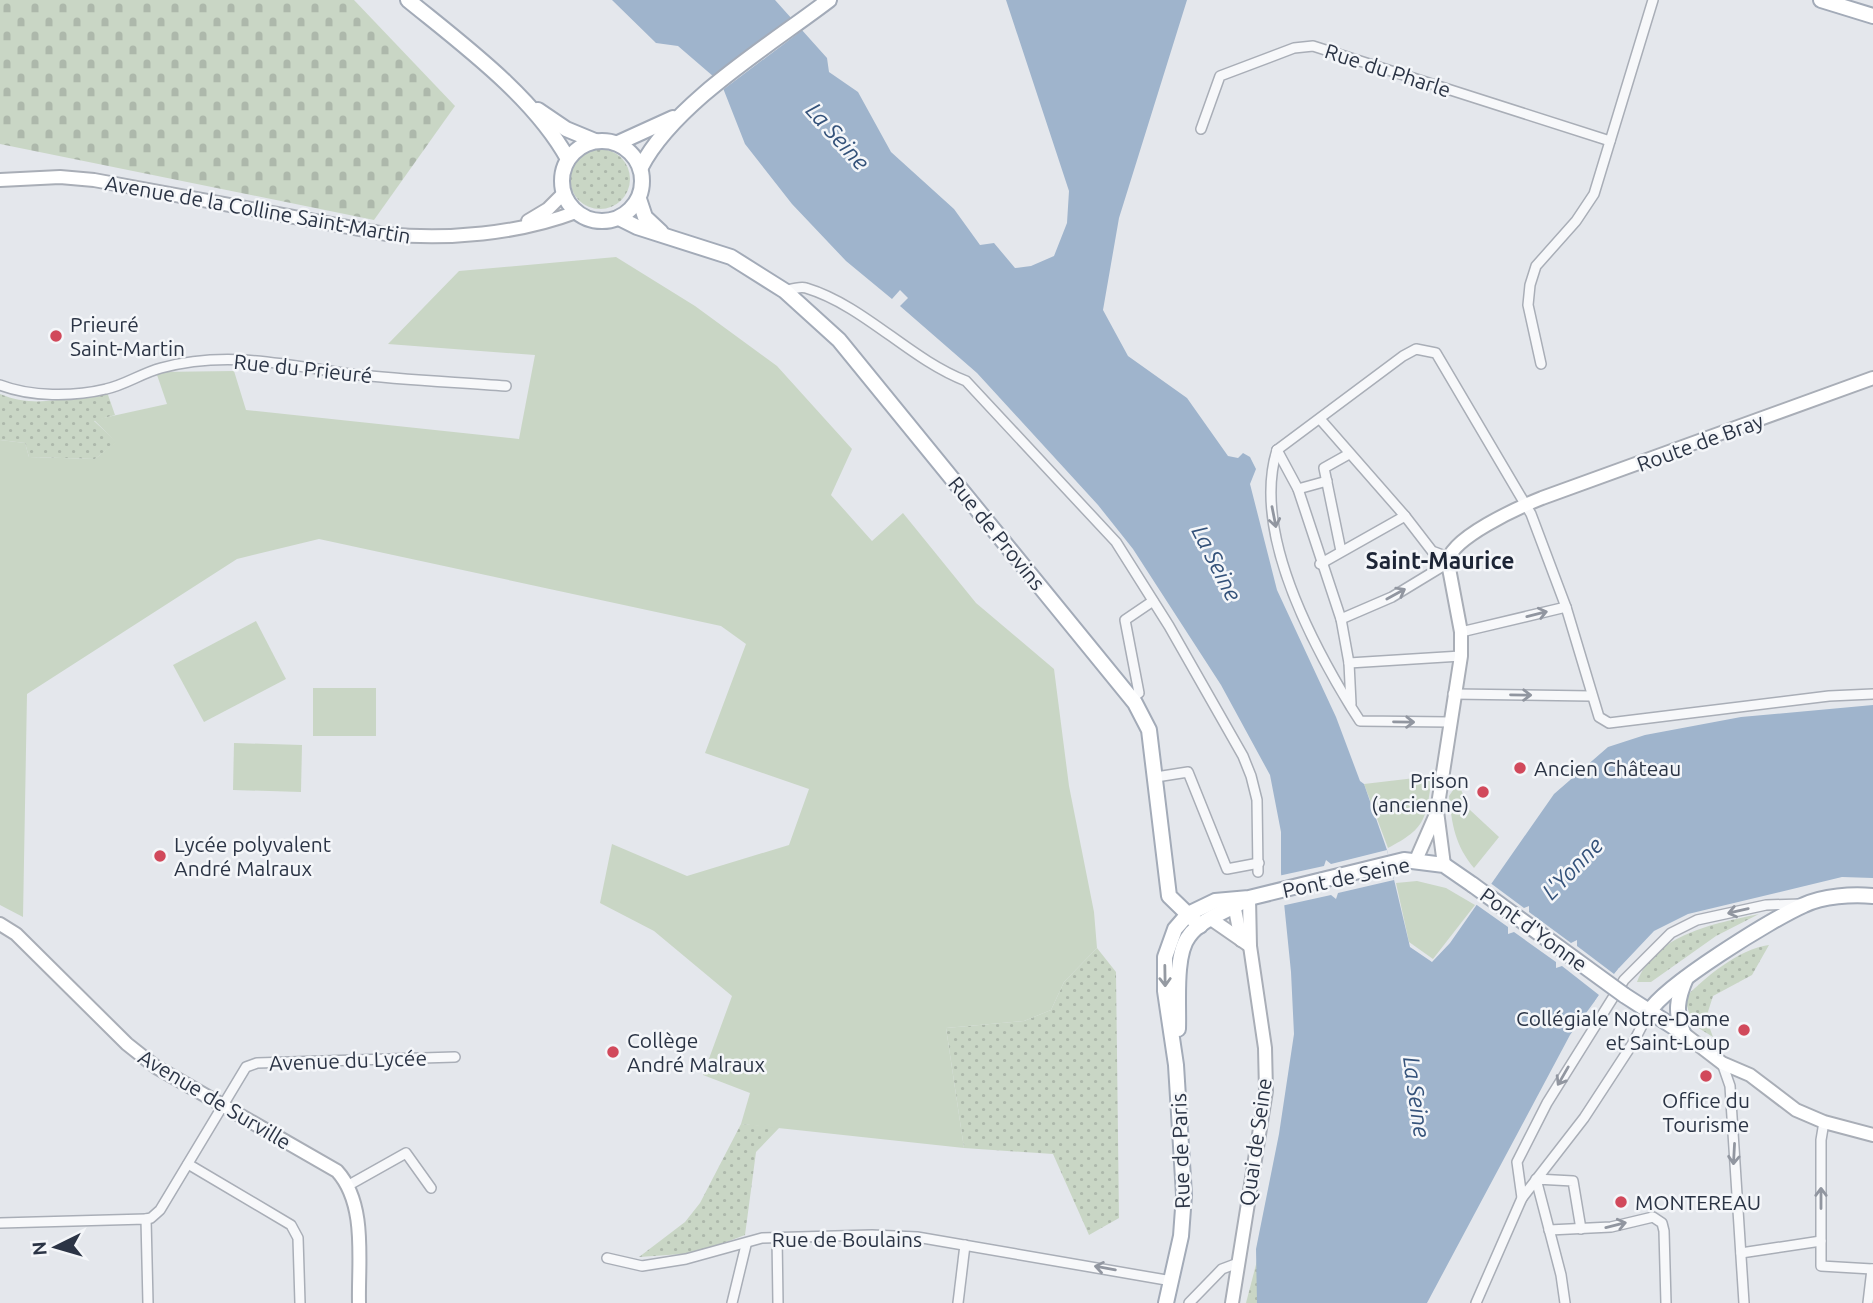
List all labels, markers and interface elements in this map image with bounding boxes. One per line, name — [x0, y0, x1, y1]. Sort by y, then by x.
street label: Rue du Pharle — [1322, 38, 1454, 102]
water label: La Seine — [801, 97, 875, 175]
street label: Avenue de la Colline Saint-Martin — [103, 170, 413, 248]
place label: Prieuré Saint-Martin — [70, 312, 185, 360]
marker: Prieuré Saint-Martin — [48, 328, 64, 344]
street label: Rue du Prieuré — [232, 349, 374, 387]
street label: Route de Bray — [1634, 408, 1766, 476]
street label: Rue de Provins — [944, 471, 1050, 595]
one-way arrow — [1267, 505, 1281, 528]
water label: La Seine — [1187, 521, 1247, 605]
district label: Saint-Maurice — [1365, 548, 1515, 573]
one-way arrow — [1385, 587, 1405, 601]
one-way arrow — [1525, 606, 1548, 620]
one-way arrow — [1510, 688, 1533, 702]
one-way arrow — [1393, 715, 1416, 729]
place label: Ancien Château — [1534, 756, 1681, 780]
marker: Ancien Château — [1512, 760, 1528, 776]
place label: Prison (ancienne) — [1371, 768, 1469, 816]
marker: Prison (ancienne) — [1475, 784, 1491, 800]
place label: Lycée polyvalent André Malraux — [174, 832, 331, 880]
water label: L'Yonne — [1537, 832, 1608, 904]
marker: Lycée polyvalent André Malraux — [152, 848, 168, 864]
street label: Pont de Seine — [1280, 852, 1412, 902]
street label: Pont d'Yonne — [1476, 882, 1592, 976]
one-way arrow — [1727, 904, 1750, 918]
one-way arrow — [1158, 964, 1172, 987]
place label: Collégiale Notre-Dame et Saint-Loup — [1516, 1006, 1730, 1054]
marker: Collégiale Notre-Dame et Saint-Loup — [1736, 1022, 1752, 1038]
place label: Collège André Malraux — [627, 1028, 766, 1076]
street label: Avenue de Surville — [134, 1044, 296, 1154]
marker: Collège André Malraux — [605, 1044, 621, 1060]
street label: Avenue du Lycée — [269, 1045, 427, 1075]
water label: La Seine — [1399, 1055, 1435, 1140]
one-way arrow — [1555, 1065, 1569, 1085]
marker: Office du Tourisme — [1698, 1068, 1714, 1084]
street label: Quai de Seine — [1234, 1076, 1276, 1208]
place label: Office du Tourisme — [1662, 1088, 1750, 1136]
street label: Rue de Paris — [1166, 1093, 1194, 1209]
one-way arrow — [1727, 1142, 1740, 1165]
one-way arrow — [1814, 1186, 1828, 1209]
place label: MONTEREAU — [1635, 1190, 1761, 1214]
marker: MONTEREAU — [1613, 1194, 1629, 1210]
north arrow — [21, 1212, 91, 1282]
one-way arrow — [1604, 1217, 1627, 1231]
street label: Rue de Boulains — [772, 1227, 922, 1251]
text: N — [27, 1240, 51, 1257]
one-way arrow — [1094, 1261, 1117, 1275]

